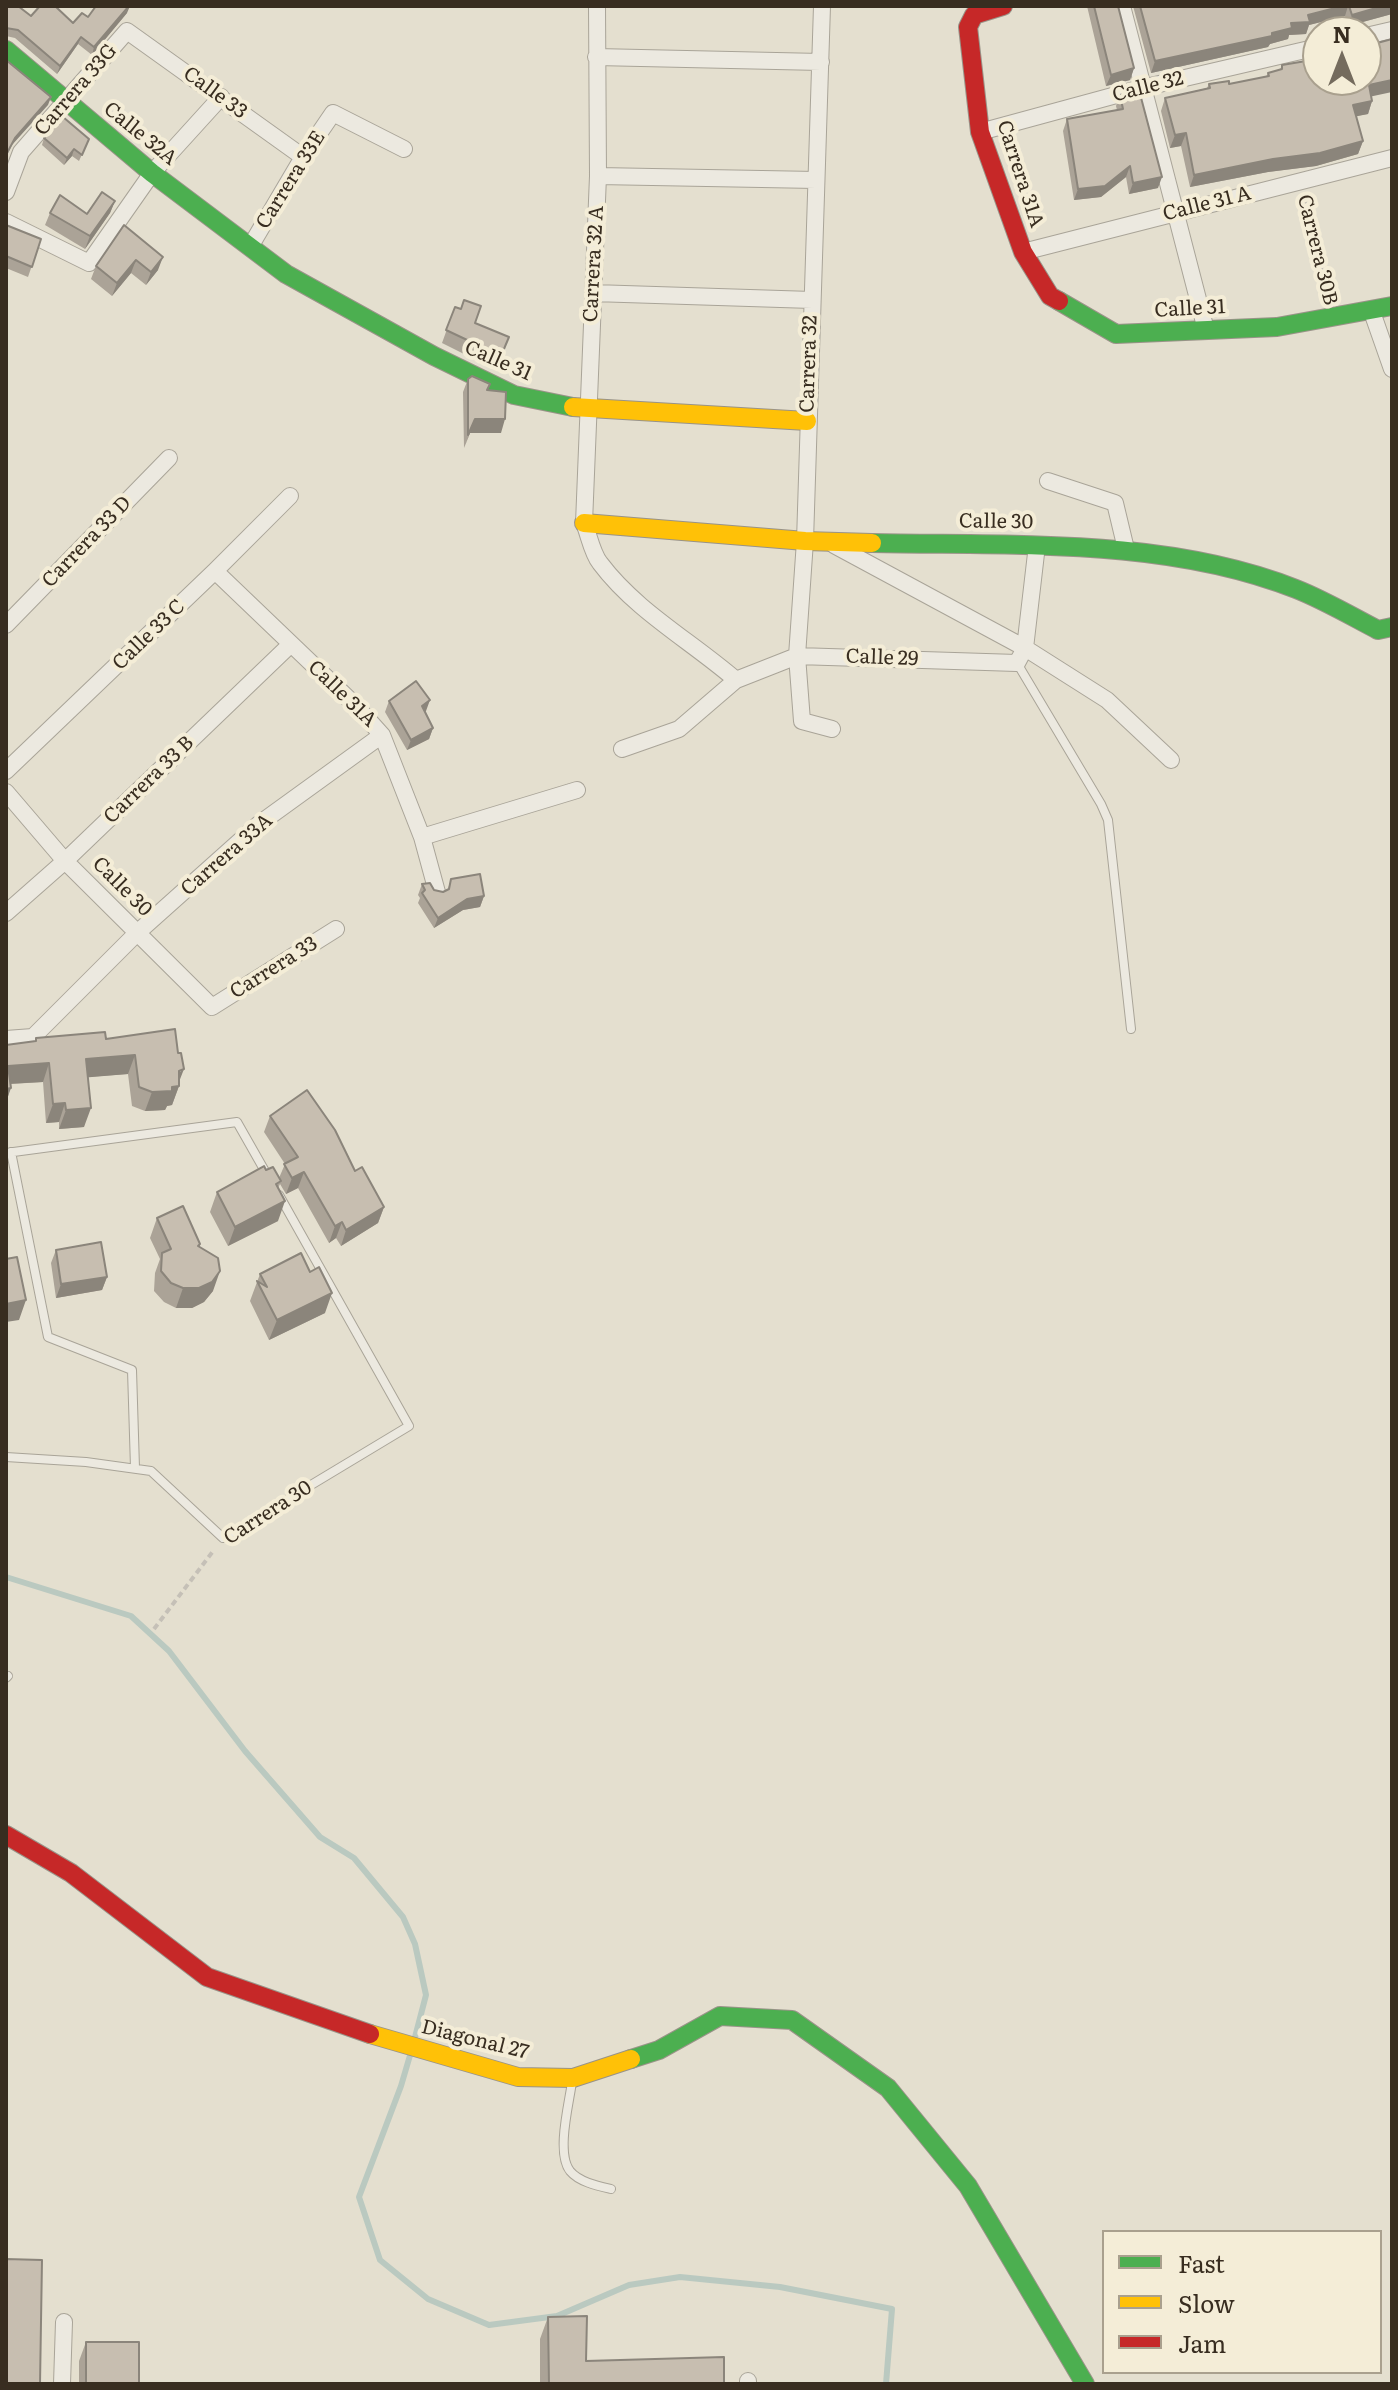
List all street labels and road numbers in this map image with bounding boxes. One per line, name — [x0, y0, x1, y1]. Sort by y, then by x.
street label: Carrera 33G — [30, 39, 122, 141]
street label: Calle 33 — [178, 62, 252, 124]
street label: Calle 32 — [1110, 67, 1186, 107]
street label: Calle 32A — [99, 97, 181, 171]
street label: Carrera 31A — [991, 117, 1049, 231]
street label: Carrera 33E — [251, 126, 331, 234]
street label: Calle 31 A — [1161, 181, 1253, 227]
street label: Carrera 30B — [1292, 192, 1342, 308]
street label: Carrera 32 A — [579, 205, 609, 323]
street label: Calle 31 — [1154, 295, 1226, 323]
street label: Carrera 32 — [795, 315, 823, 413]
street label: Calle 31 — [461, 336, 535, 386]
street label: Carrera 33 D — [37, 491, 137, 593]
street label: Calle 30 — [959, 509, 1033, 535]
street label: Calle 33 C — [108, 595, 190, 675]
street label: Calle 29 — [845, 645, 919, 671]
street label: Calle 31A — [303, 656, 381, 732]
street label: Carrera 33 B — [99, 731, 199, 829]
street label: Carrera 33A — [176, 809, 278, 901]
street label: Calle 30 — [87, 852, 157, 922]
street label: Carrera 33 — [226, 932, 322, 1004]
street label: Carrera 30 — [220, 1476, 316, 1550]
street label: Diagonal 27 — [419, 2015, 531, 2065]

